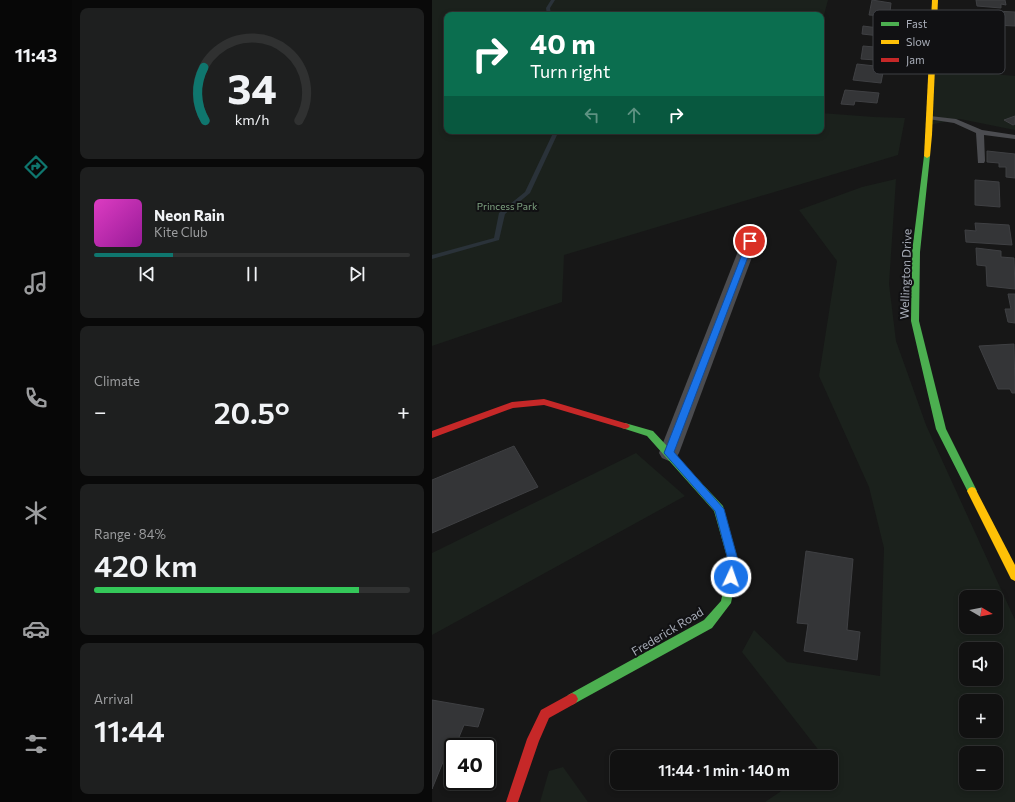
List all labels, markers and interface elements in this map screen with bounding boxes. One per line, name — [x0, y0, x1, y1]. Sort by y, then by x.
legend — [873, 10, 1005, 74]
text: Fast — [906, 17, 928, 30]
text: 40 m — [530, 26, 596, 60]
icon: right — [464, 28, 516, 80]
text: Slow — [906, 35, 931, 48]
text: 11:43 — [15, 44, 57, 66]
text: Jam — [906, 53, 925, 67]
text: Turn right — [530, 60, 610, 82]
text: 34 — [227, 62, 277, 113]
icon: left — [581, 104, 603, 126]
icon: ahead — [623, 104, 645, 126]
icon: right — [665, 104, 687, 126]
text: km/h — [235, 110, 269, 128]
icon: directions — [22, 153, 50, 181]
park label: Princess Park — [477, 200, 538, 212]
text: Neon Rain — [154, 206, 225, 224]
text: Kite Club — [154, 224, 208, 240]
pin — [733, 224, 767, 258]
street label: Wellington Drive — [896, 229, 914, 319]
icon: arrive — [739, 230, 761, 252]
icon: previous — [136, 263, 158, 285]
icon: pause — [241, 263, 263, 285]
icon: next — [346, 263, 368, 285]
icon: music — [22, 269, 50, 297]
text: Climate — [94, 373, 140, 389]
icon: phone — [22, 384, 50, 412]
text: 20.5° — [214, 393, 290, 430]
text: − — [94, 398, 107, 425]
text: + — [397, 398, 410, 425]
icon: climate — [22, 499, 50, 527]
text: Range · 84% — [94, 526, 166, 542]
text: 420 km — [94, 546, 197, 583]
position arrow — [710, 556, 752, 598]
north arrow — [959, 590, 1003, 634]
map controls — [959, 590, 1003, 790]
street label: Frederick Road — [628, 604, 706, 658]
icon: car — [22, 615, 50, 643]
button: sound — [959, 642, 1003, 686]
text: Arrival — [94, 691, 133, 707]
button: + — [959, 694, 1003, 738]
text: 11:44 — [94, 711, 165, 748]
icon: filters — [22, 730, 50, 758]
speed limit sign: 40 — [444, 738, 496, 790]
button: − — [959, 746, 1003, 790]
text: 11:44 · 1 min · 140 m — [658, 761, 790, 779]

